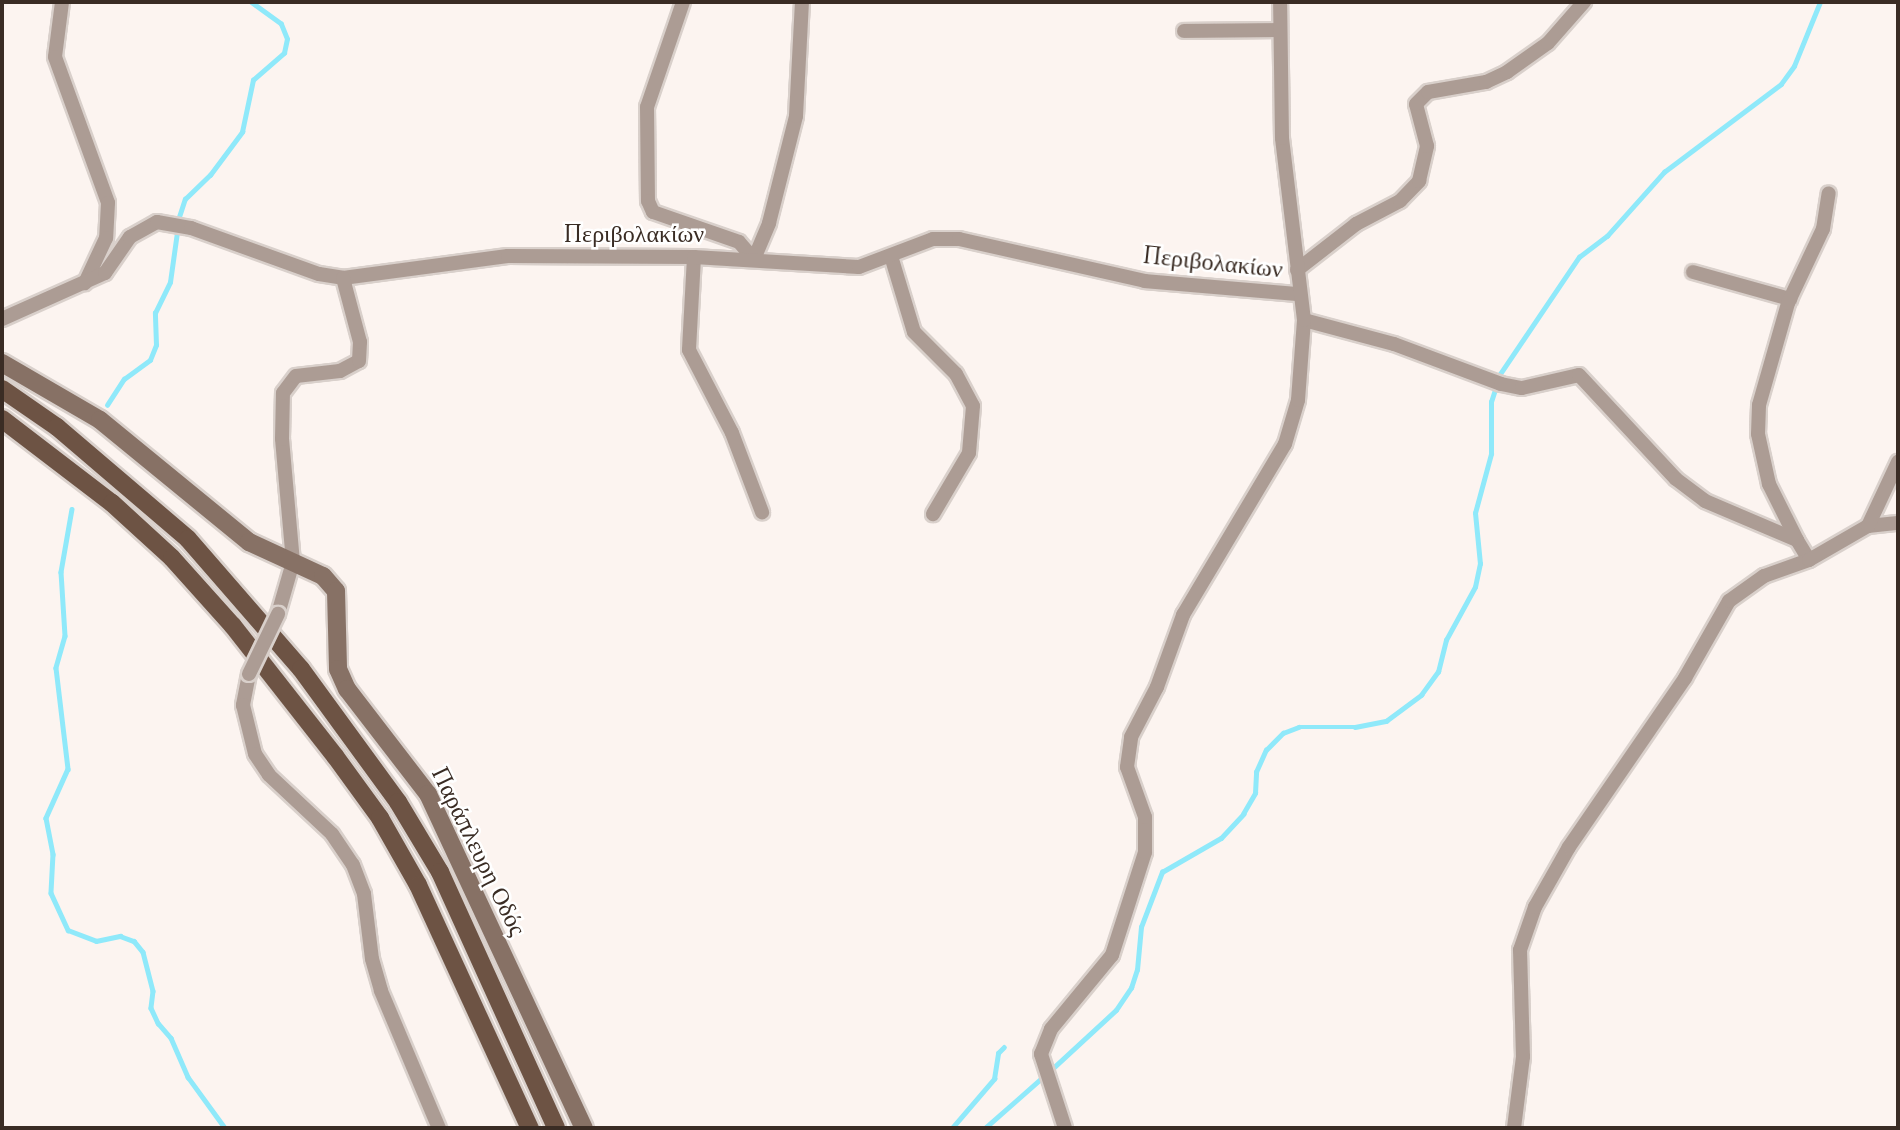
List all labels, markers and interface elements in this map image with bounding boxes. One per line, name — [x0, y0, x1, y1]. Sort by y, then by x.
street label: Περιβολακίων — [564, 220, 704, 248]
street label: Περιβολακίων — [1142, 240, 1284, 284]
street label: Παράπλευρη Οδός — [426, 762, 532, 940]

